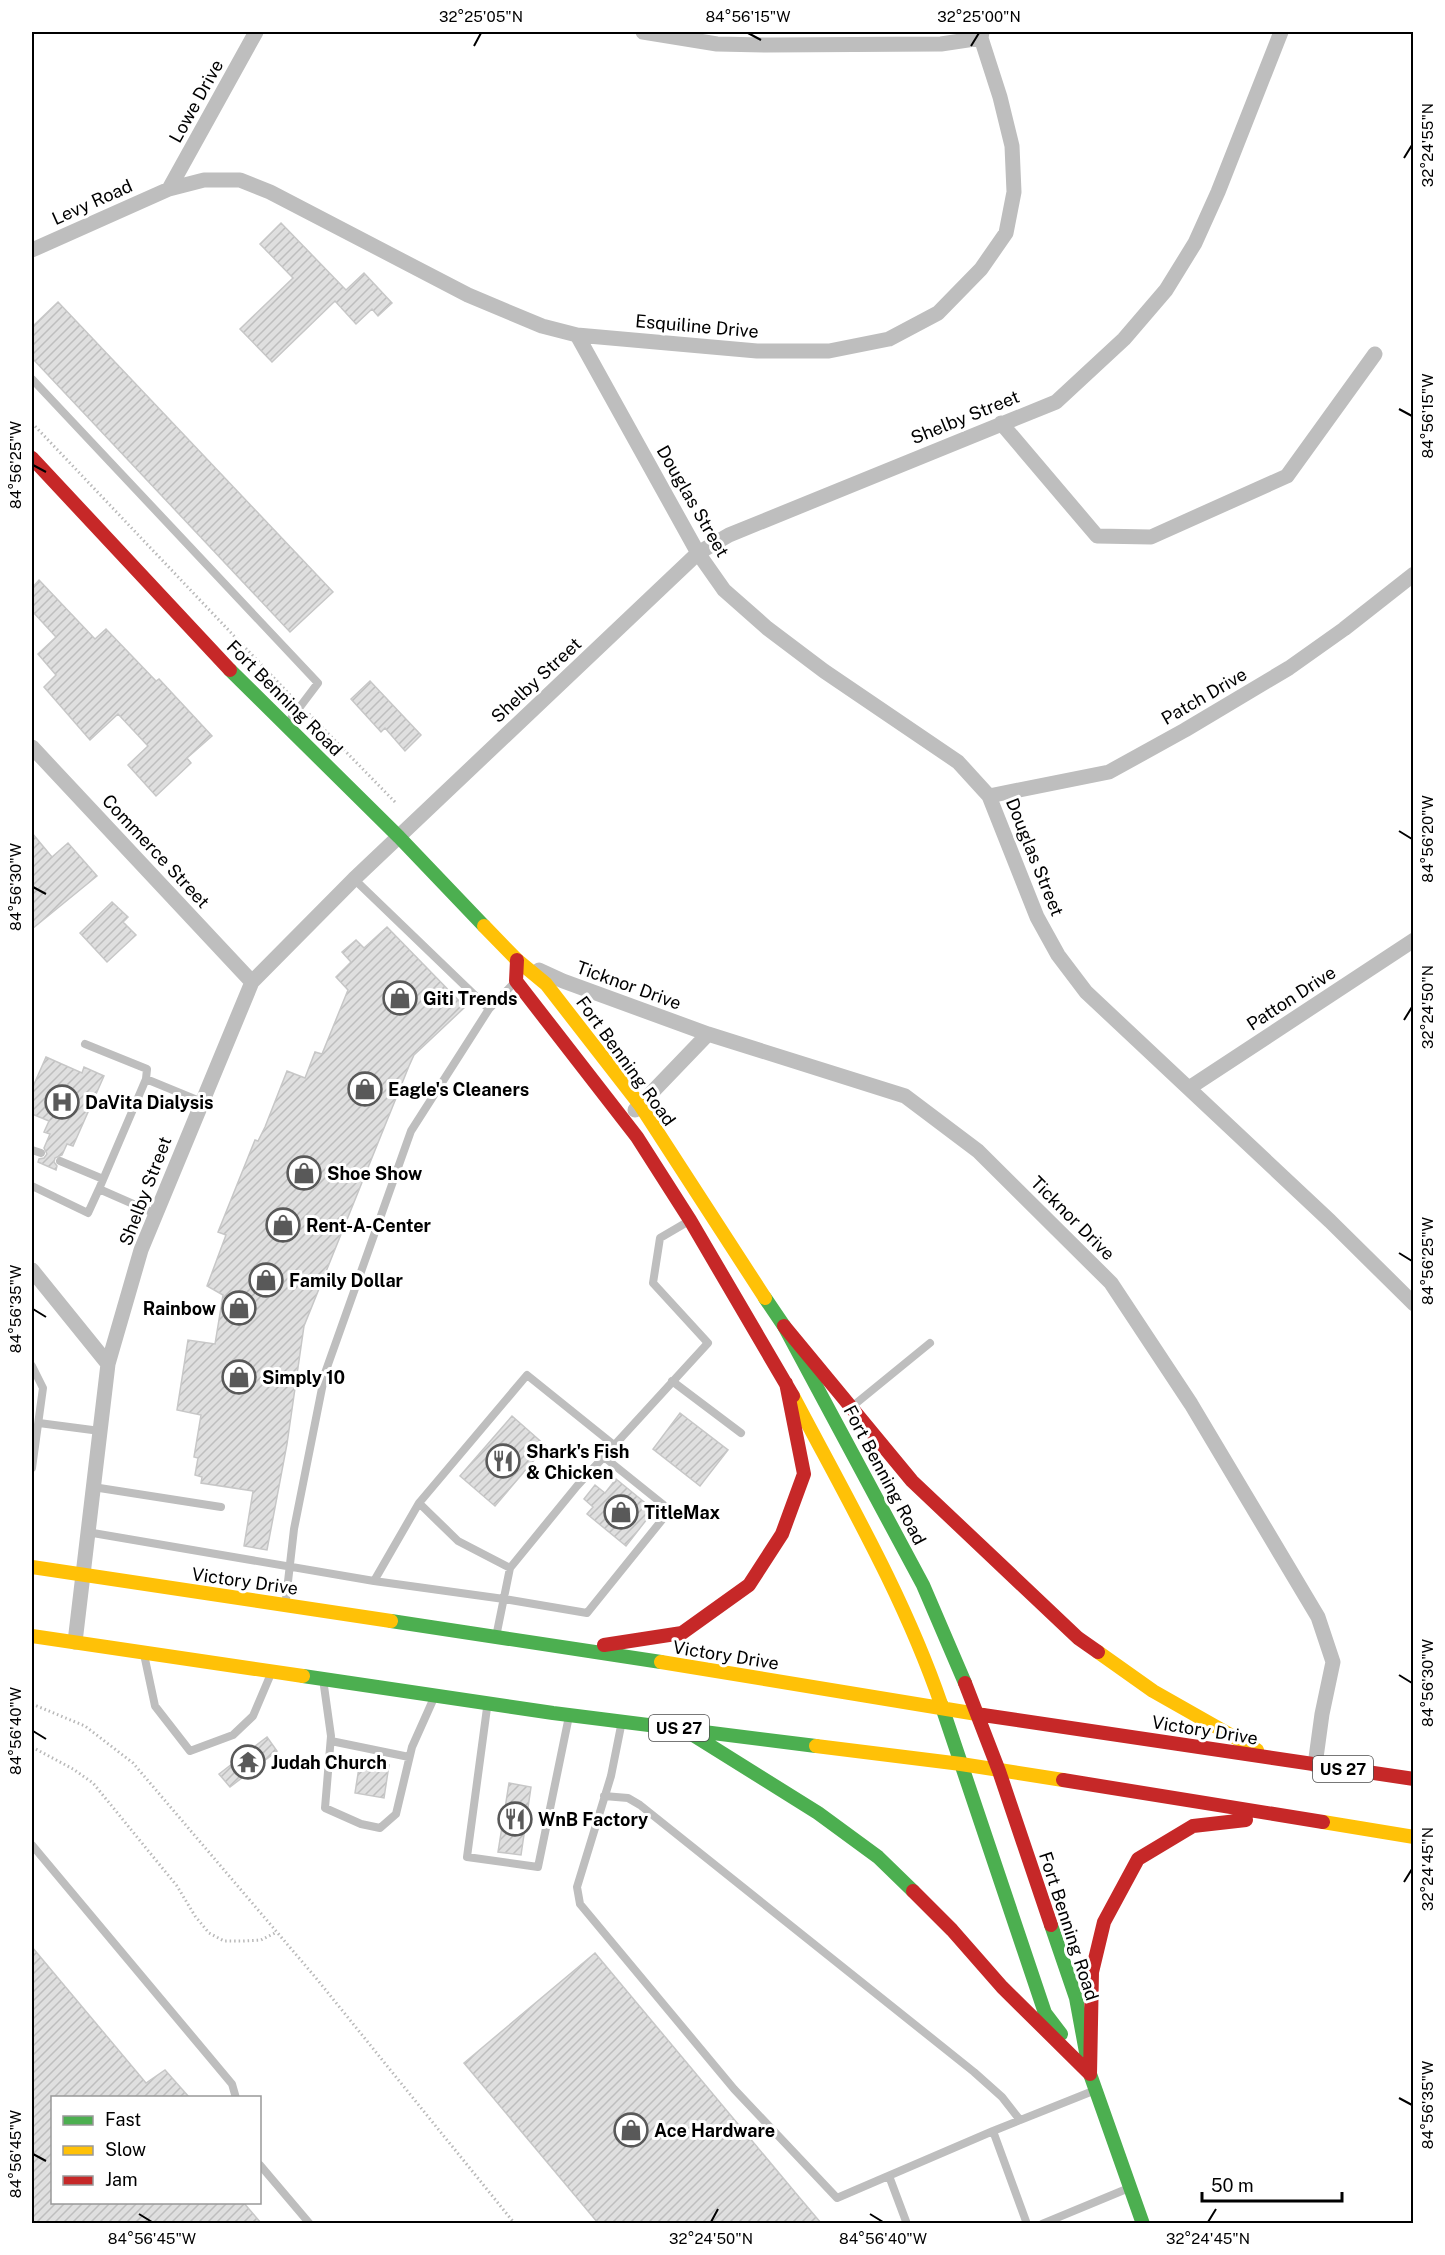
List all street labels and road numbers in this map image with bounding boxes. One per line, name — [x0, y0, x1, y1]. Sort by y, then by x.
street label: Lowe Drive — [165, 56, 227, 146]
street label: Levy Road — [48, 175, 136, 229]
street label: Esquiline Drive — [634, 310, 760, 342]
street label: Shelby Street — [908, 386, 1022, 448]
street label: Douglas Street — [653, 441, 733, 561]
street label: Shelby Street — [487, 633, 585, 727]
street label: Fort Benning Road — [223, 636, 347, 760]
street label: Patch Drive — [1158, 663, 1250, 729]
street label: Commerce Street — [98, 790, 214, 912]
street label: Douglas Street — [1002, 795, 1068, 919]
street label: Ticknor Drive — [574, 956, 684, 1014]
street label: Patton Drive — [1243, 961, 1339, 1035]
street label: Fort Benning Road — [572, 992, 680, 1130]
street label: Shelby Street — [115, 1133, 175, 1249]
street label: Ticknor Drive — [1027, 1172, 1119, 1264]
street label: Fort Benning Road — [839, 1402, 931, 1548]
street label: Victory Drive — [190, 1563, 300, 1599]
street label: Victory Drive — [671, 1636, 781, 1674]
street label: Victory Drive — [1150, 1711, 1260, 1749]
road number: US 27 — [649, 1715, 709, 1741]
road number: US 27 — [1313, 1756, 1373, 1782]
street label: Fort Benning Road — [1035, 1849, 1103, 2003]

